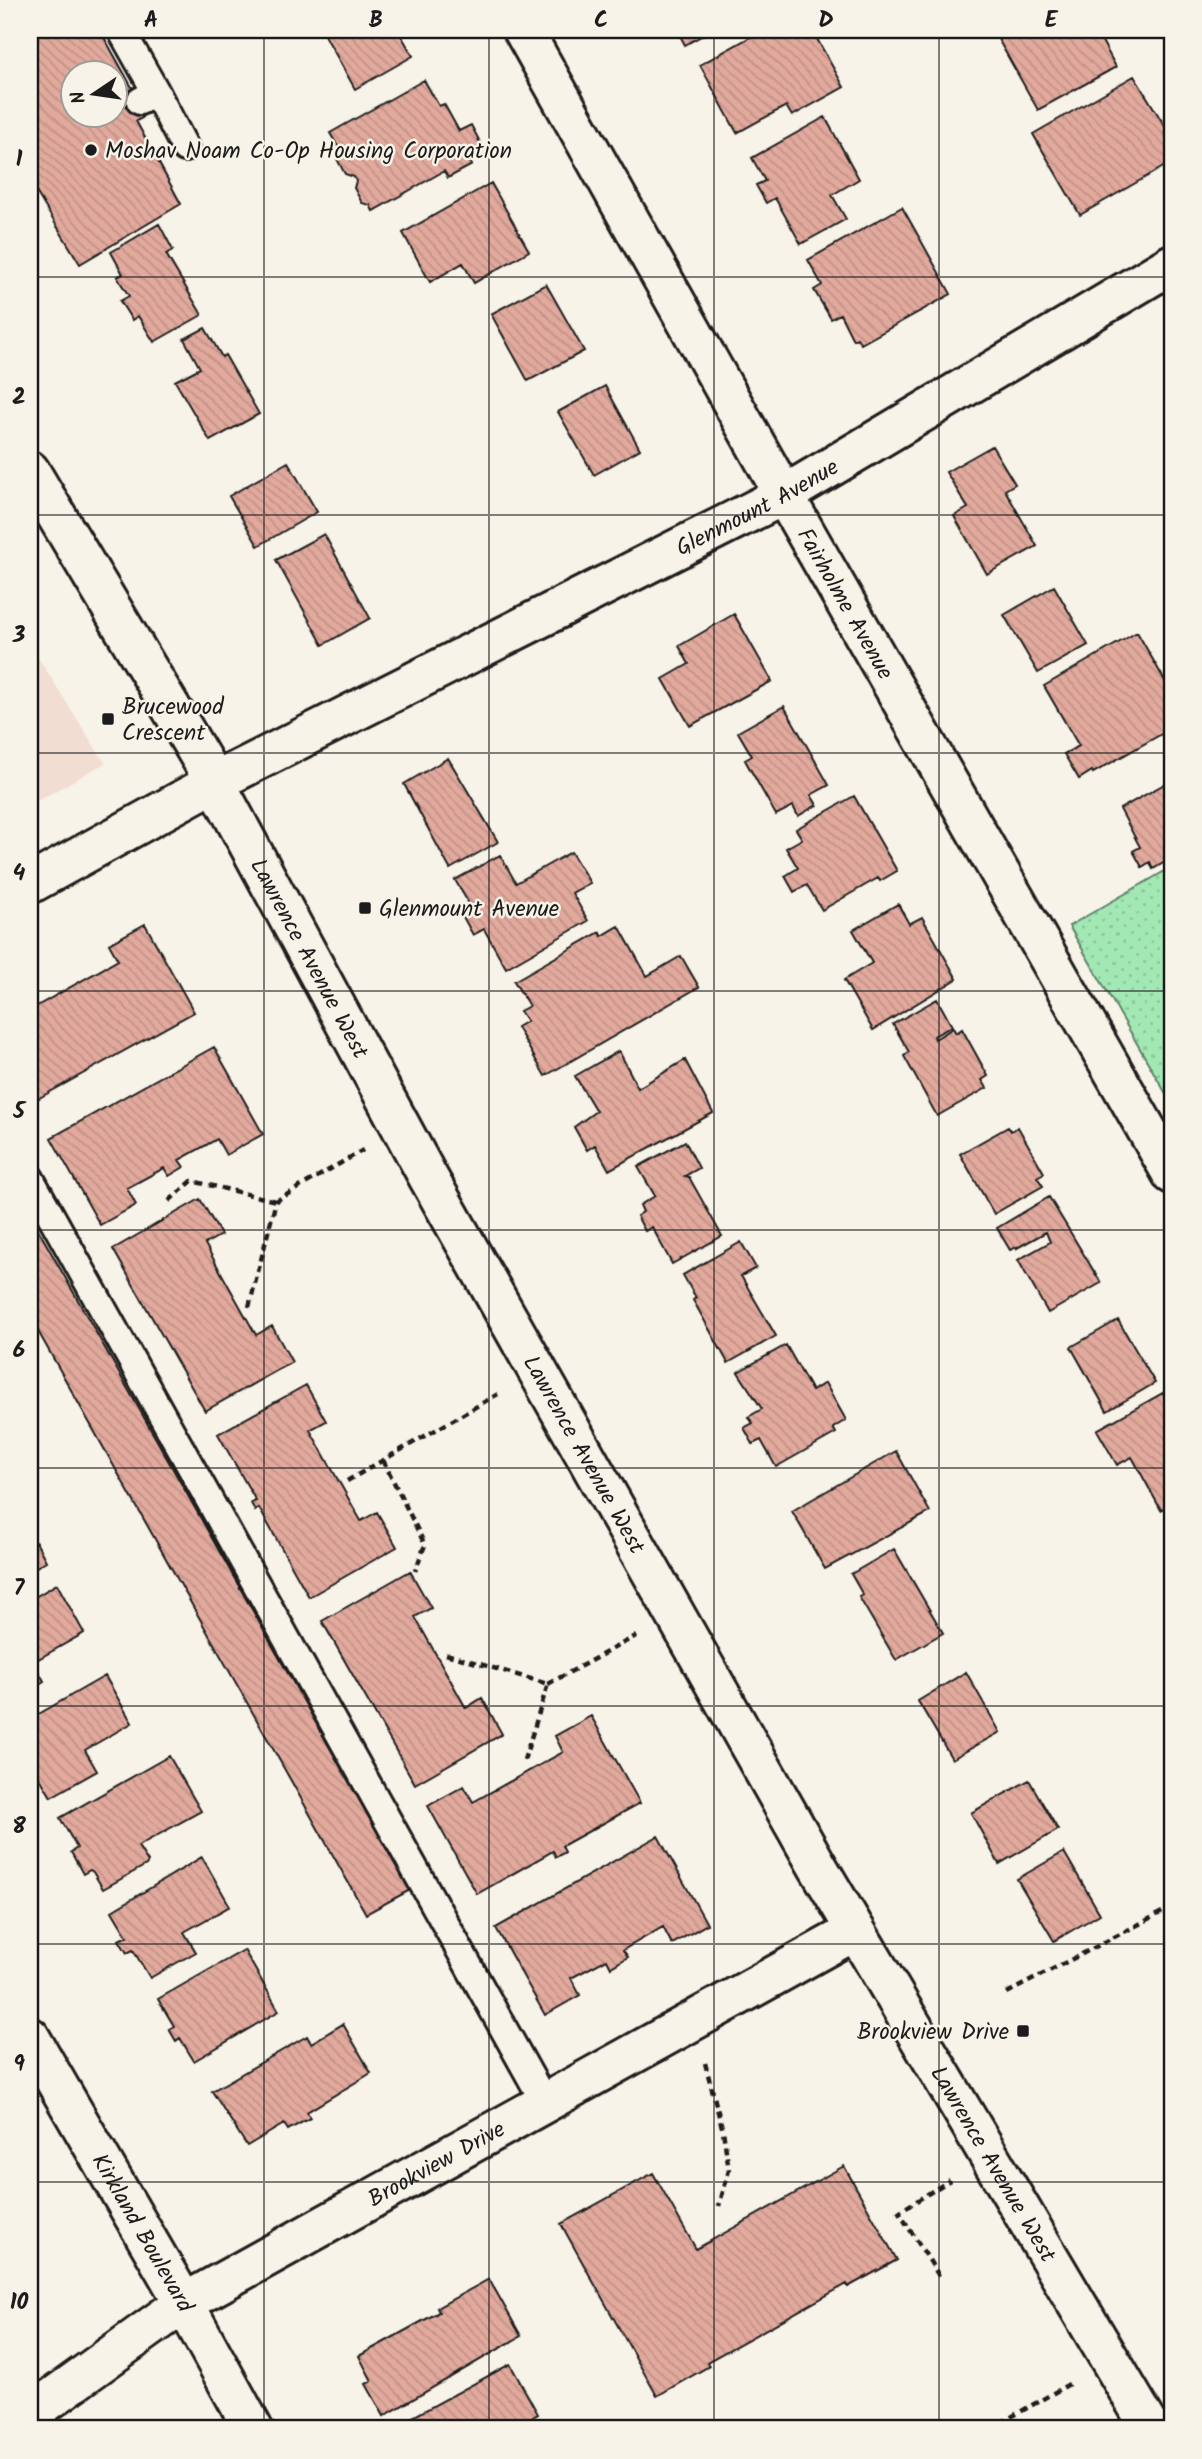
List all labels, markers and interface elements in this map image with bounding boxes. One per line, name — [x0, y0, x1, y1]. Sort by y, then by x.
text: A — [144, 3, 158, 39]
text: B — [369, 3, 383, 39]
text: C — [594, 3, 608, 39]
text: D — [818, 3, 834, 39]
text: E — [1045, 3, 1059, 39]
north arrow — [60, 60, 130, 130]
text: N — [63, 88, 95, 107]
place label: Moshav Noam Co-Op Housing Corporation — [105, 134, 512, 170]
text: 1 — [16, 142, 23, 178]
marker: Moshav Noam Co-Op Housing Corporation — [83, 142, 99, 158]
text: 2 — [12, 380, 26, 416]
street label: Glenmount Avenue — [670, 450, 846, 567]
street label: Fairholme Avenue — [786, 522, 902, 687]
text: 3 — [12, 618, 26, 654]
place label: Brucewood Crescent — [122, 690, 224, 752]
marker: Brucewood Crescent — [100, 711, 116, 727]
street label: Lawrence Avenue West — [239, 852, 378, 1067]
text: 4 — [13, 856, 26, 892]
place label: Glenmount Avenue — [379, 892, 559, 928]
marker: Glenmount Avenue — [357, 900, 373, 916]
text: 5 — [12, 1094, 27, 1130]
text: 6 — [13, 1333, 25, 1369]
street label: Lawrence Avenue West — [512, 1349, 654, 1562]
text: 7 — [14, 1571, 26, 1607]
text: 8 — [12, 1809, 26, 1845]
place label: Brookview Drive — [857, 2015, 1009, 2051]
marker: Brookview Drive — [1015, 2023, 1031, 2039]
text: 9 — [13, 2047, 25, 2083]
street label: Lawrence Avenue West — [920, 2060, 1065, 2271]
street label: Brookview Drive — [362, 2112, 512, 2218]
street label: Kirkland Boulevard — [81, 2147, 202, 2320]
text: 10 — [10, 2285, 29, 2321]

